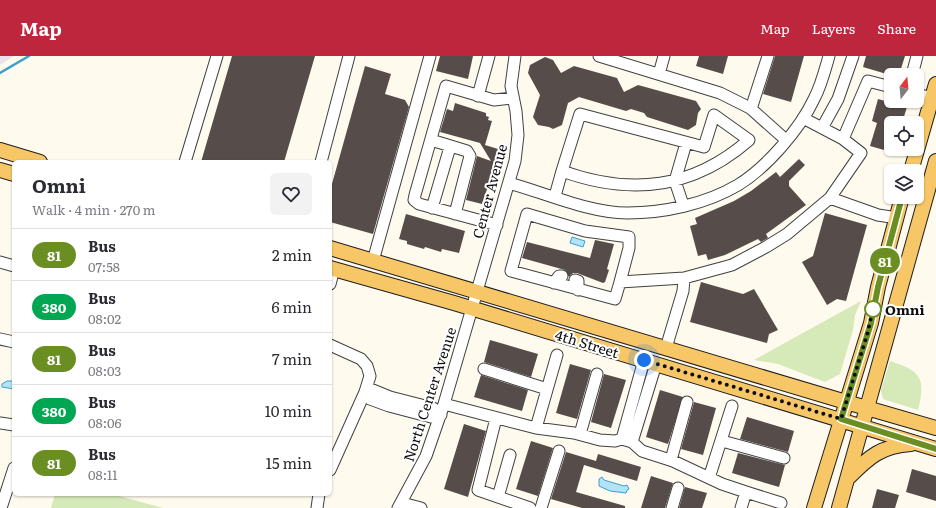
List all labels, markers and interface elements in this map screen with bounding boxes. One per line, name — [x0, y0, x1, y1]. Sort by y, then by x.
text: Map — [20, 14, 62, 42]
text: Map — [760, 18, 790, 38]
text: Layers — [812, 18, 855, 38]
text: Share — [877, 18, 916, 38]
north arrow — [884, 68, 924, 108]
map controls — [884, 68, 924, 204]
button: locate — [884, 116, 924, 156]
street label: Center Avenue — [467, 142, 511, 240]
button: layers — [884, 164, 924, 204]
text: Omni — [32, 171, 86, 199]
button: heart — [270, 173, 312, 215]
text: Walk · 4 min · 270 m — [32, 200, 155, 219]
text: Bus — [88, 234, 116, 257]
text: 2 min — [272, 243, 312, 266]
text: 81 — [47, 245, 61, 265]
line badge: 81 — [867, 248, 903, 274]
text: 81 — [878, 251, 892, 271]
text: 07:58 — [88, 257, 120, 276]
text: Bus — [88, 286, 116, 309]
text: 6 min — [271, 295, 312, 318]
text: 380 — [42, 297, 66, 317]
place label: Omni — [885, 299, 925, 319]
marker: Omni — [864, 300, 882, 318]
text: 08:02 — [88, 309, 121, 328]
street label: North Center Avenue — [398, 324, 460, 464]
street label: 4th Street — [553, 324, 622, 362]
text: Bus — [88, 338, 116, 361]
text: 7 min — [272, 347, 312, 370]
text: 81 — [47, 349, 61, 369]
your location — [634, 350, 654, 370]
text: 08:03 — [88, 361, 121, 380]
text: Bus — [88, 390, 116, 413]
text: 10 min — [265, 399, 312, 422]
text: 380 — [42, 401, 66, 421]
text: 08:06 — [88, 413, 122, 432]
text: Bus — [88, 442, 116, 465]
text: 15 min — [266, 451, 312, 474]
text: 81 — [47, 453, 61, 473]
text: 08:11 — [88, 465, 118, 484]

